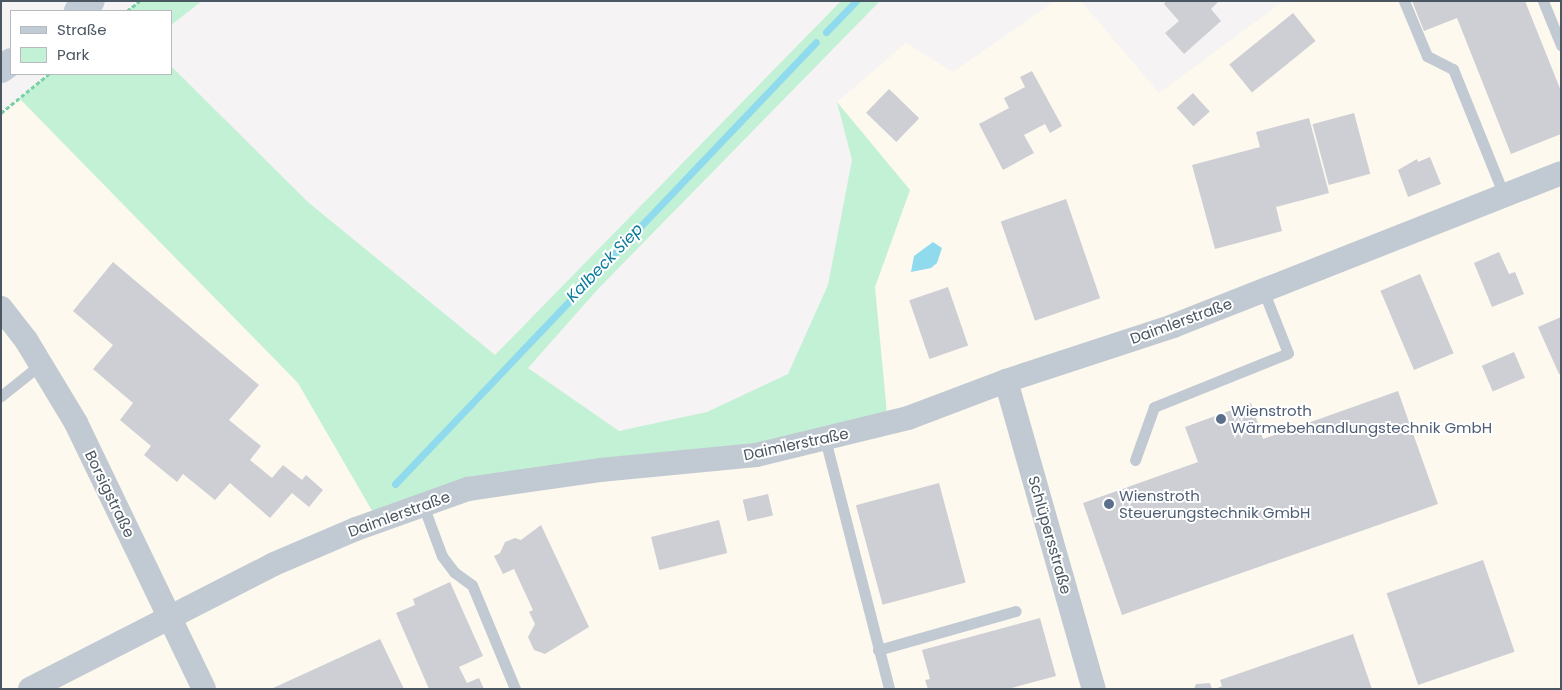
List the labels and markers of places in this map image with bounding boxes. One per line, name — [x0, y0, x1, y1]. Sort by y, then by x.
place label: Wienstroth Wärmebehandlungstechnik GmbH — [1231, 401, 1492, 436]
marker: Wienstroth Wärmebehandlungstechnik GmbH — [1215, 413, 1227, 425]
place label: Wienstroth Steuerungstechnik GmbH — [1119, 486, 1310, 521]
marker: Wienstroth Steuerungstechnik GmbH — [1103, 498, 1115, 510]

